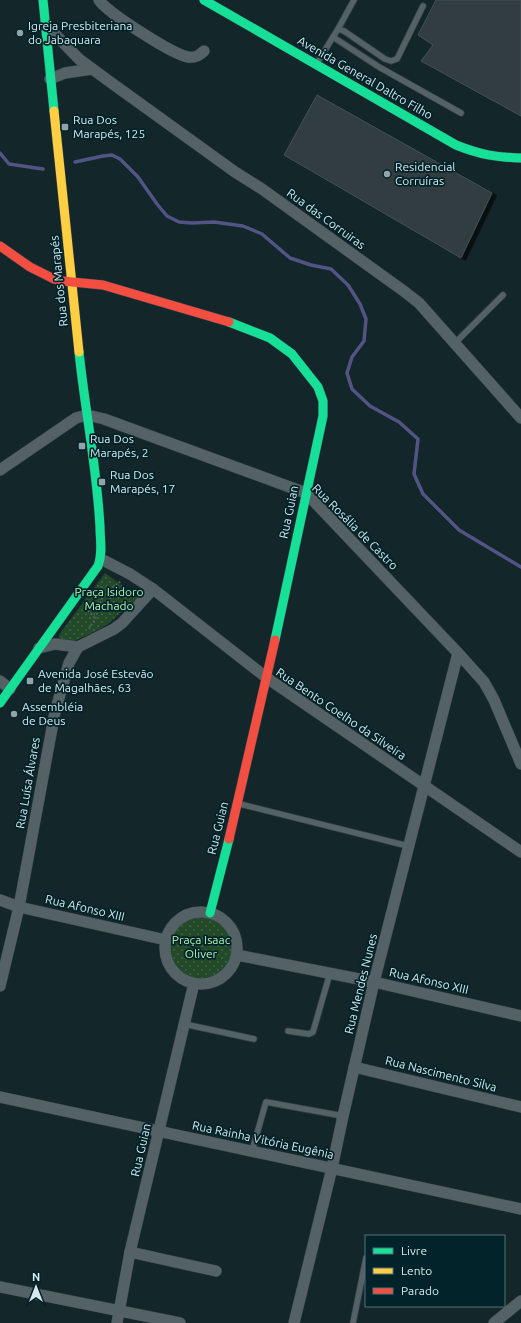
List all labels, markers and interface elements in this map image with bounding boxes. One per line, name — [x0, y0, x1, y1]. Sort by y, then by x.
place label: Igreja Presbiteriana do Jabaquara — [28, 19, 132, 46]
marker: Igreja Presbiteriana do Jabaquara — [15, 28, 25, 38]
street label: Avenida General Daltro Filho — [296, 34, 435, 122]
place label: Rua Dos Marapés, 125 — [73, 113, 145, 140]
marker: Rua Dos Marapés, 125 — [60, 122, 70, 132]
place label: Residencial Corruíras — [395, 160, 456, 187]
marker: Residencial Corruíras — [382, 169, 392, 179]
street label: Rua das Corruiras — [285, 186, 368, 251]
street label: Rua dos Marapés — [47, 235, 70, 327]
place label: Rua Dos Marapés, 2 — [90, 432, 149, 459]
marker: Rua Dos Marapés, 2 — [77, 441, 87, 451]
place label: Rua Dos Marapés, 17 — [110, 468, 175, 495]
marker: Rua Dos Marapés, 17 — [97, 477, 107, 487]
street label: Rua Rosália de Castro — [310, 481, 401, 572]
street label: Rua Guian — [277, 484, 300, 540]
park label: Praça Isidoro Machado — [74, 585, 144, 612]
street label: Rua Bento Coelho da Silveira — [274, 665, 409, 762]
place label: Avenida José Estevão de Magalhães, 63 — [38, 667, 154, 694]
marker: Avenida José Estevão de Magalhães, 63 — [25, 676, 35, 686]
place label: Assembléia de Deus — [22, 700, 83, 727]
marker: Assembléia de Deus — [9, 709, 19, 719]
street label: Rua Luísa Álvares — [13, 736, 42, 830]
street label: Rua Guian — [205, 800, 230, 856]
street label: Rua Afonso XIII — [44, 892, 126, 923]
street label: Rua Mendes Nunes — [342, 932, 379, 1035]
park label: Praça Isaac Oliver — [172, 933, 231, 960]
street label: Rua Afonso XIII — [388, 965, 470, 996]
street label: Rua Nascimento Silva — [384, 1053, 498, 1094]
street label: Rua Rainha Vitória Eugênia — [191, 1118, 335, 1161]
street label: Rua Guian — [128, 1122, 153, 1178]
legend — [365, 1235, 505, 1307]
text: Livre — [401, 1244, 427, 1257]
text: Lento — [401, 1264, 432, 1277]
north arrow — [16, 1267, 56, 1307]
text: N — [32, 1271, 40, 1283]
text: Parado — [401, 1284, 439, 1297]

